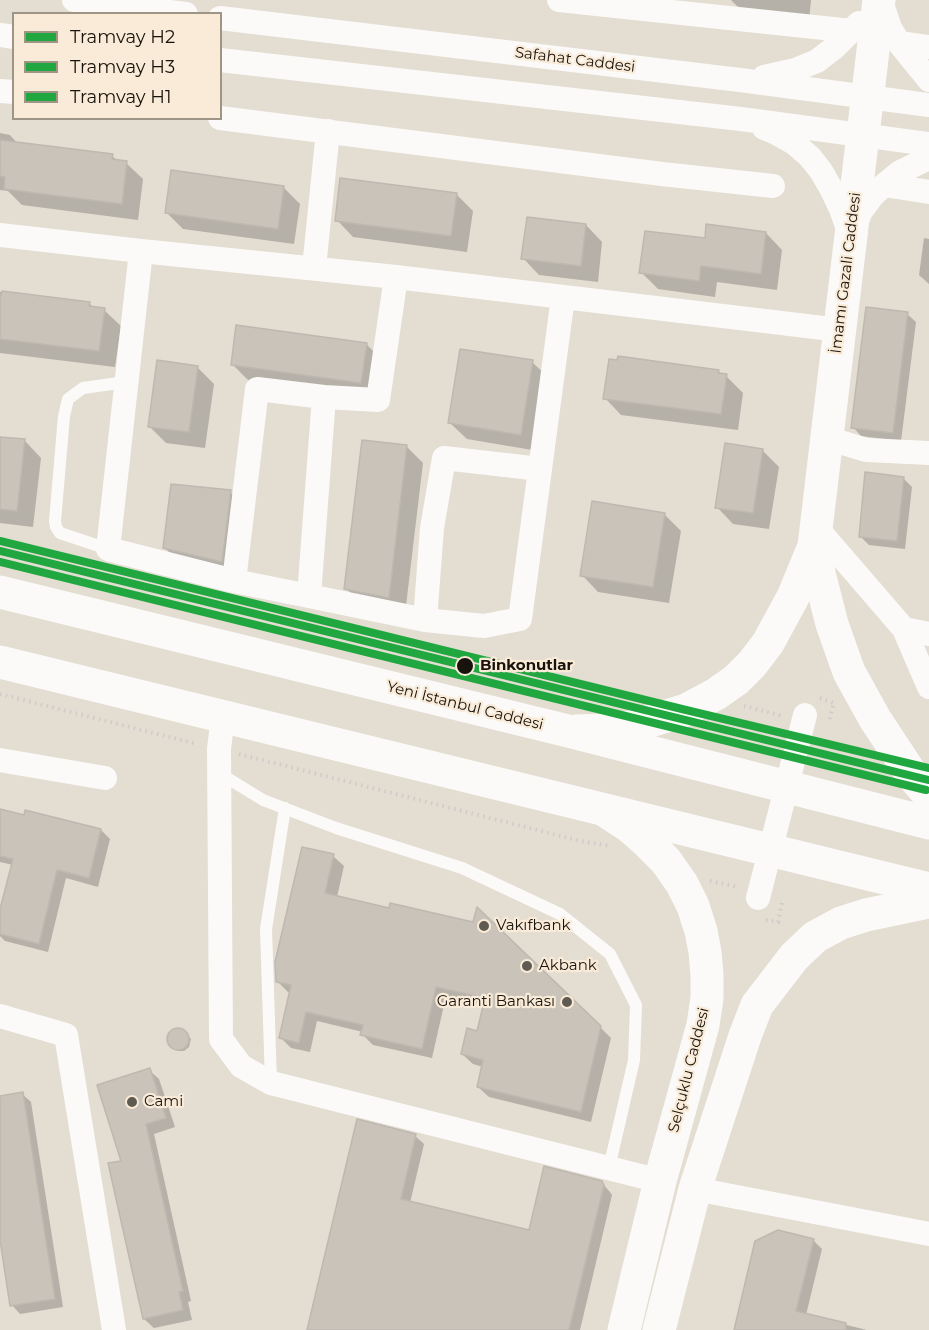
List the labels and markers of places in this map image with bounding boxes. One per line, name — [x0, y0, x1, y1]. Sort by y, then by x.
marker: Binkonutlar — [455, 656, 475, 676]
place label: Binkonutlar — [480, 657, 573, 675]
place label: Vakıfbank — [496, 917, 571, 935]
marker: Vakıfbank — [477, 919, 491, 933]
place label: Akbank — [539, 957, 597, 975]
marker: Akbank — [520, 959, 534, 973]
place label: Garanti Bankası — [437, 993, 555, 1011]
marker: Garanti Bankası — [560, 995, 574, 1009]
place label: Cami — [144, 1093, 183, 1111]
marker: Cami — [125, 1095, 139, 1109]

